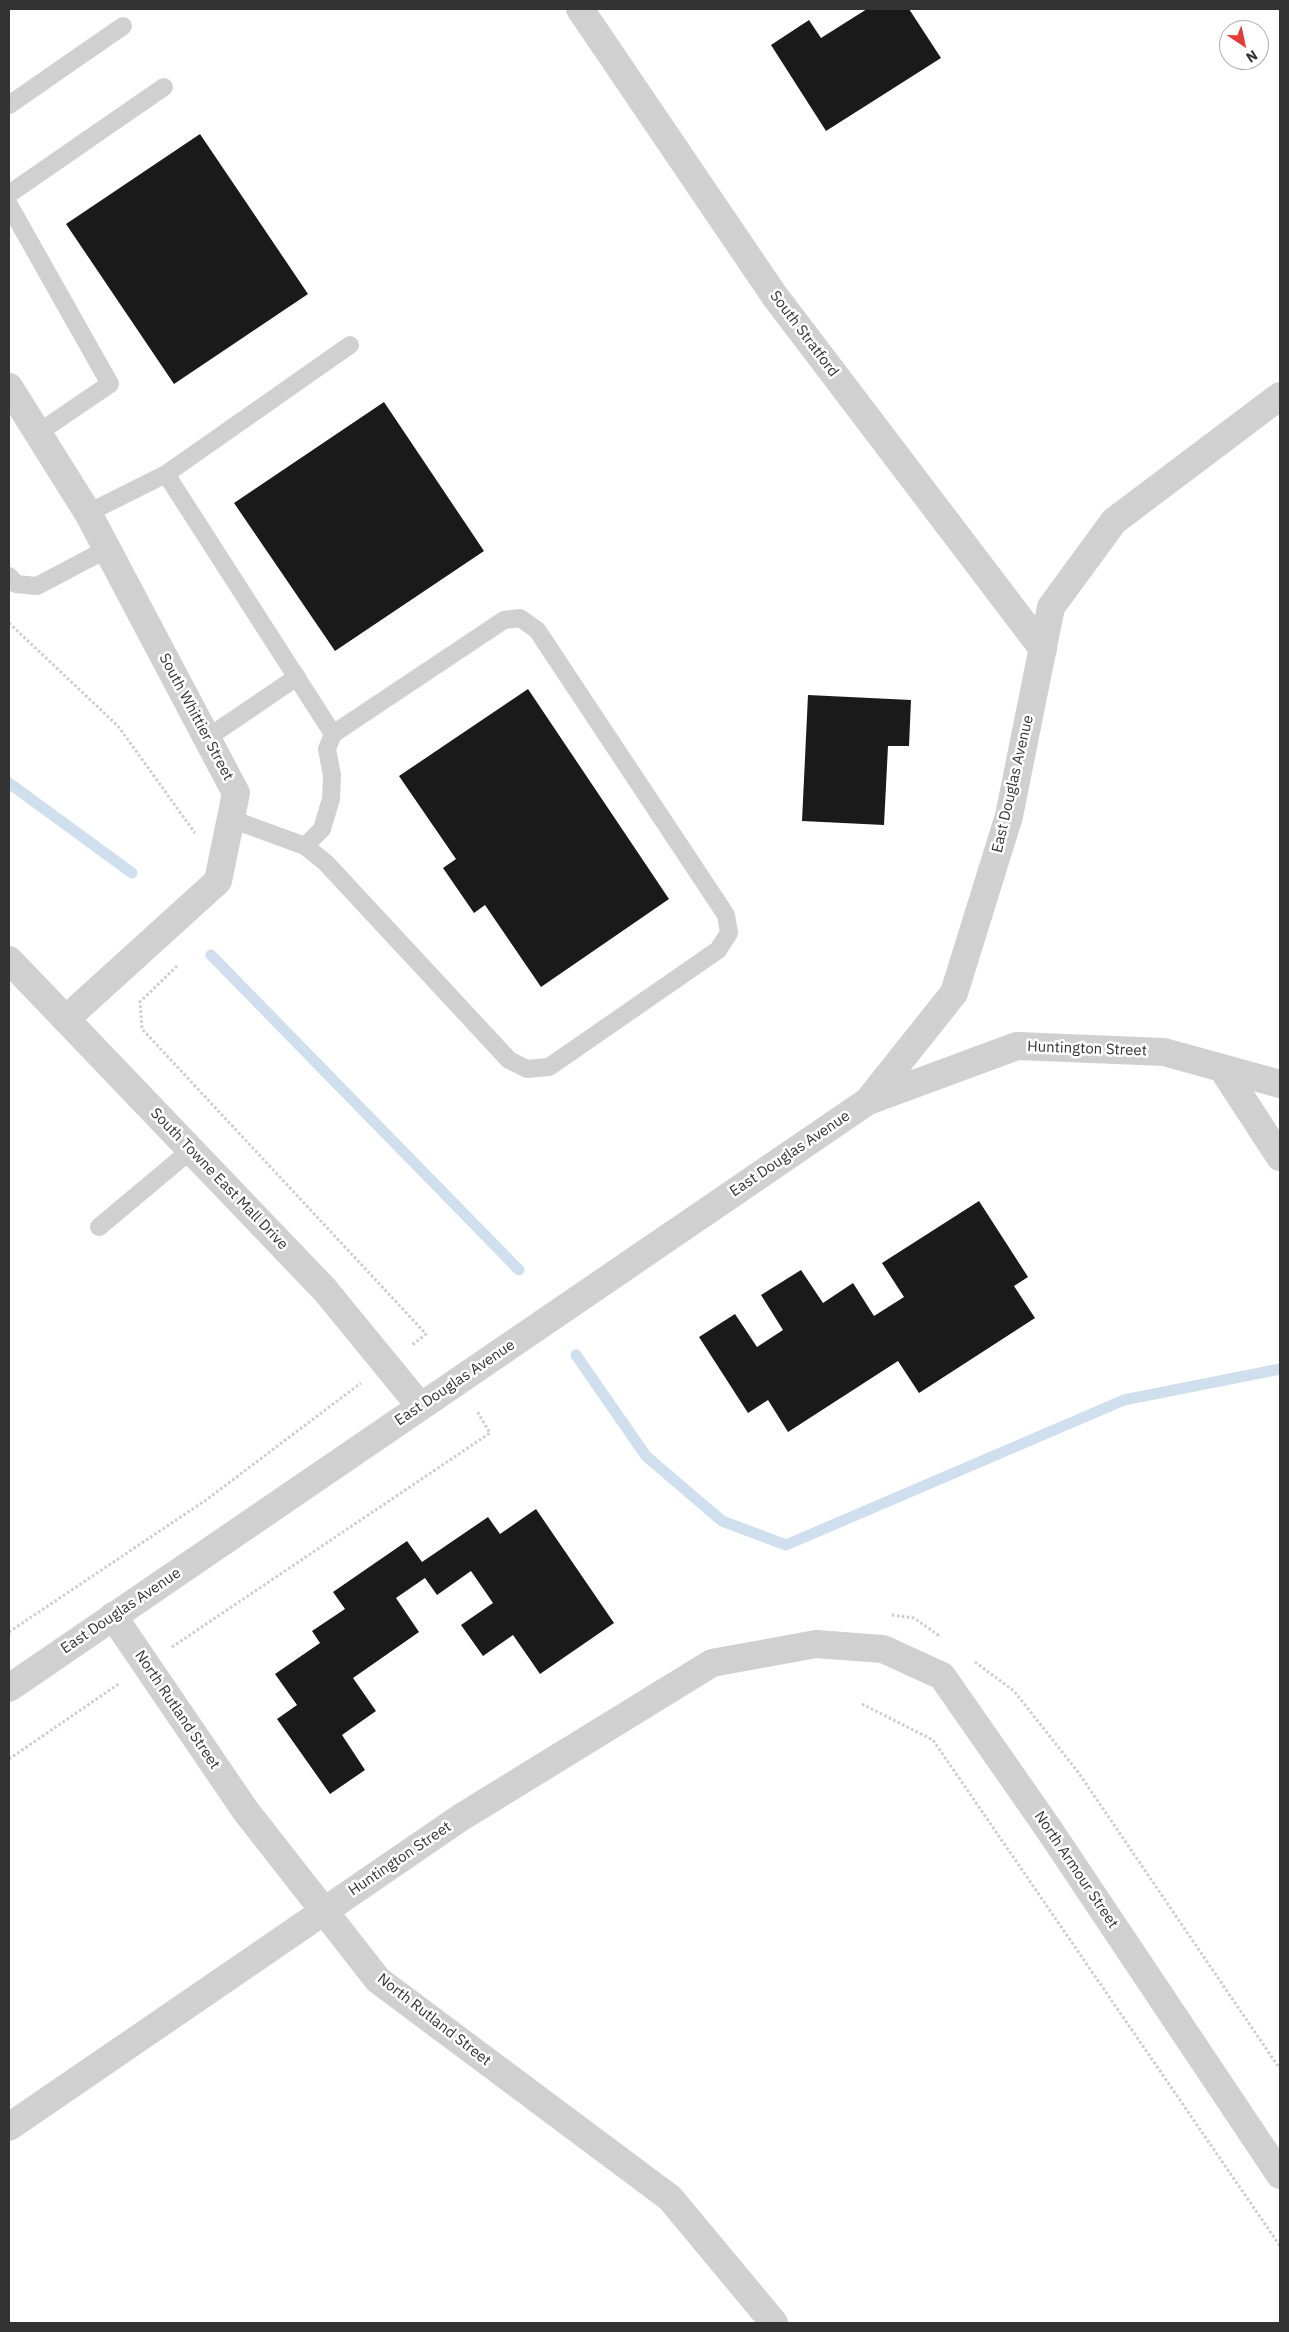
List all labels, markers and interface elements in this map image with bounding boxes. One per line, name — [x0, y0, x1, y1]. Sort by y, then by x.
north arrow — [1219, 20, 1269, 70]
text: N — [1243, 46, 1261, 67]
street label: South Stratford — [766, 288, 842, 380]
street label: South Whittier Street — [155, 650, 237, 784]
street label: East Douglas Avenue — [988, 713, 1038, 855]
street label: Huntington Street — [1027, 1038, 1147, 1060]
street label: South Towne East Mall Drive — [147, 1104, 291, 1254]
street label: East Douglas Avenue — [727, 1107, 853, 1201]
street label: East Douglas Avenue — [392, 1336, 518, 1430]
street label: East Douglas Avenue — [58, 1564, 184, 1658]
street label: North Rutland Street — [131, 1647, 223, 1773]
street label: North Armour Street — [1030, 1808, 1122, 1932]
street label: Huntington Street — [345, 1818, 455, 1900]
street label: North Rutland Street — [374, 1970, 494, 2070]

